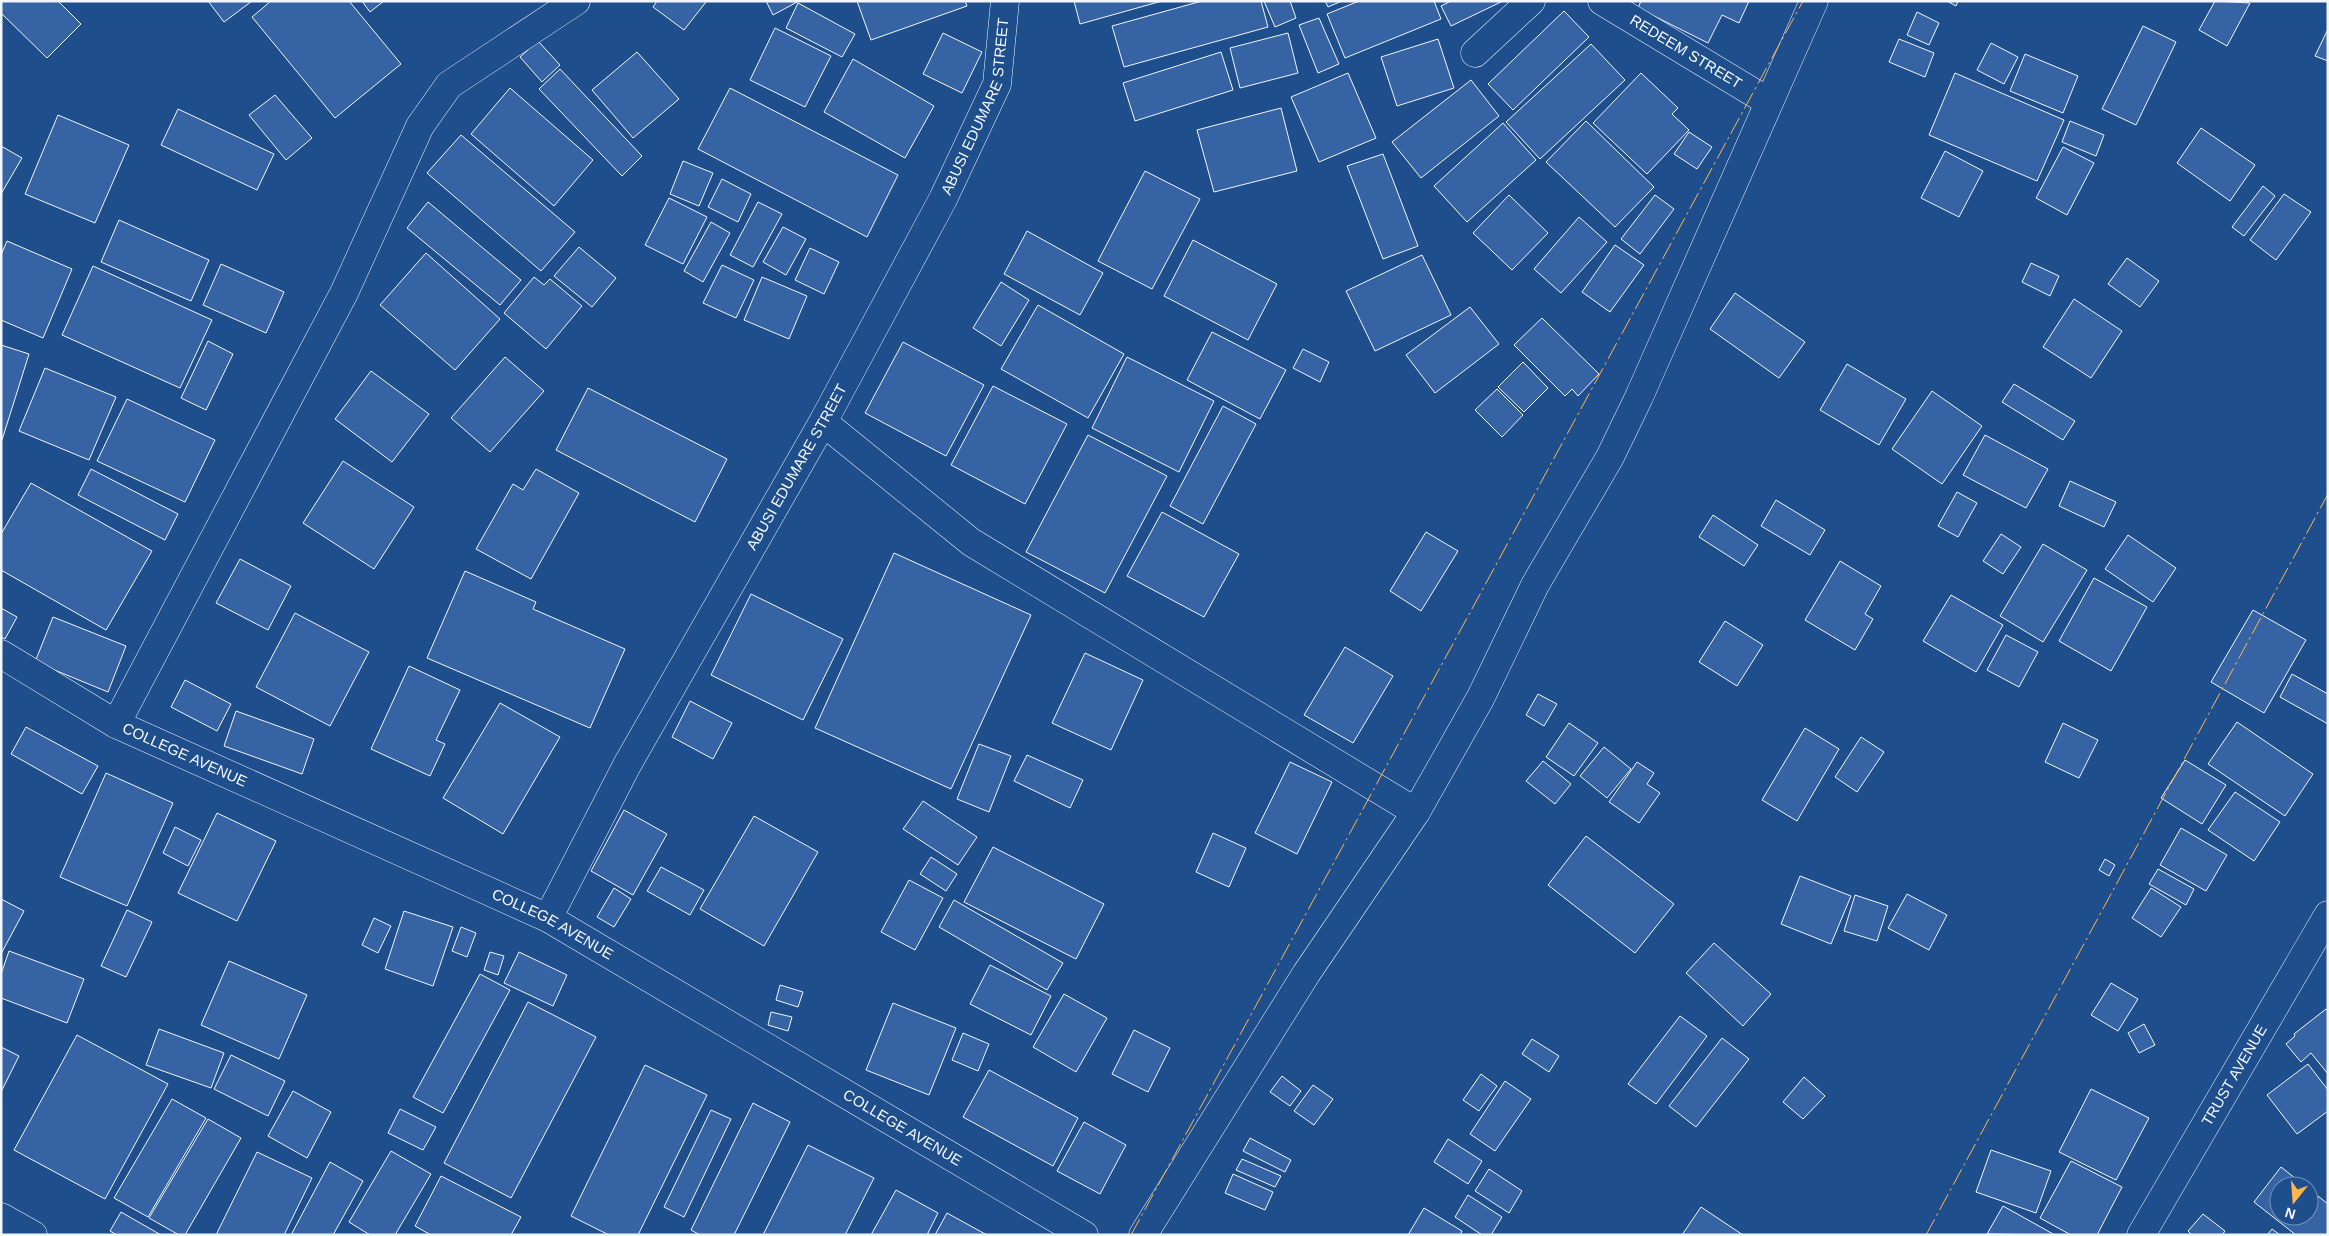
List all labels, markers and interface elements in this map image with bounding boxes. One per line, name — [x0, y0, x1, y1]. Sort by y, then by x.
street label: REDEEM STREET — [1627, 11, 1745, 92]
street label: ABUSI EDUMARE STREET — [937, 17, 1011, 197]
street label: ABUSI EDUMARE STREET — [743, 381, 850, 553]
street label: COLLEGE AVENUE — [120, 719, 250, 790]
street label: COLLEGE AVENUE — [489, 885, 616, 963]
street label: TRUST AVENUE — [2198, 1022, 2270, 1128]
street label: COLLEGE AVENUE — [840, 1086, 965, 1169]
north arrow — [2269, 1176, 2319, 1226]
text: N — [2283, 1204, 2297, 1223]

